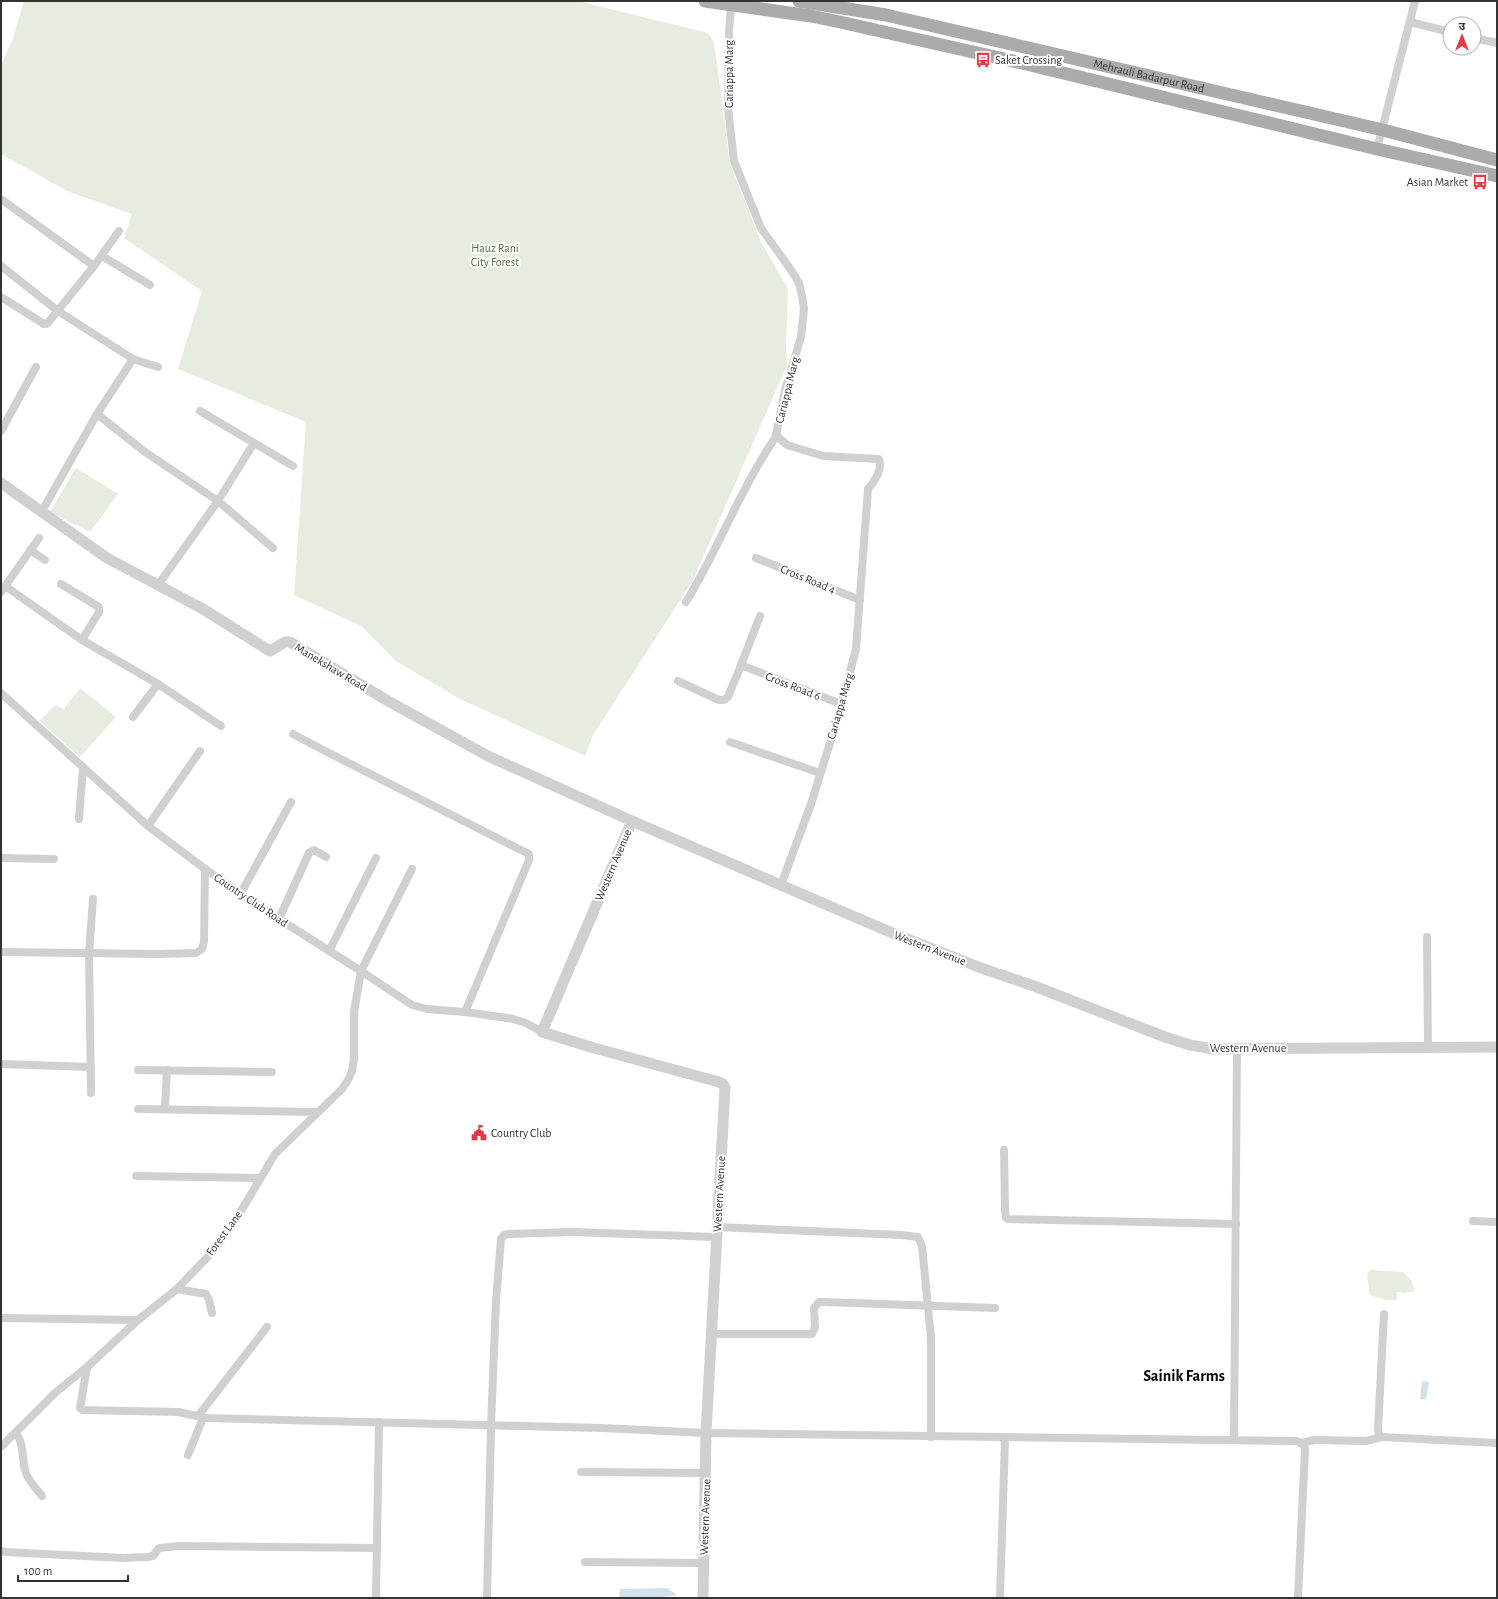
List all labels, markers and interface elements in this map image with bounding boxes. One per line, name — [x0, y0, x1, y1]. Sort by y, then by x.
north arrow — [1442, 16, 1482, 56]
text: उ — [1459, 21, 1466, 32]
street label: Cariappa Marg — [723, 40, 735, 108]
bus stop icon: Saket Crossing — [974, 51, 992, 69]
place label: Saket Crossing — [995, 54, 1062, 66]
street label: Mehrauli Badarpur Road — [1092, 57, 1206, 94]
bus stop icon: Asian Market — [1471, 173, 1489, 191]
place label: Asian Market — [1407, 176, 1468, 188]
park label: Hauz Rani City Forest — [471, 242, 519, 269]
street label: Cariappa Marg — [773, 355, 801, 425]
street label: Cross Road 4 — [779, 563, 837, 596]
street label: Manekshaw Road — [293, 641, 369, 693]
street label: Cross Road 6 — [764, 670, 823, 702]
street label: Cariappa Marg — [825, 671, 855, 740]
street label: Western Avenue — [593, 827, 633, 903]
street label: Country Club Road — [211, 871, 290, 930]
street label: Western Avenue — [892, 929, 968, 967]
street label: Western Avenue — [1210, 1042, 1286, 1054]
public building icon: Country Club — [470, 1124, 488, 1142]
place label: Country Club — [491, 1127, 552, 1140]
street label: Western Avenue — [711, 1156, 727, 1232]
street label: Forest Lane — [204, 1208, 244, 1258]
district label: Sainik Farms — [1143, 1368, 1225, 1384]
street label: Western Avenue — [698, 1479, 712, 1555]
scale bar — [18, 1557, 128, 1583]
text: 100 m — [24, 1565, 52, 1577]

